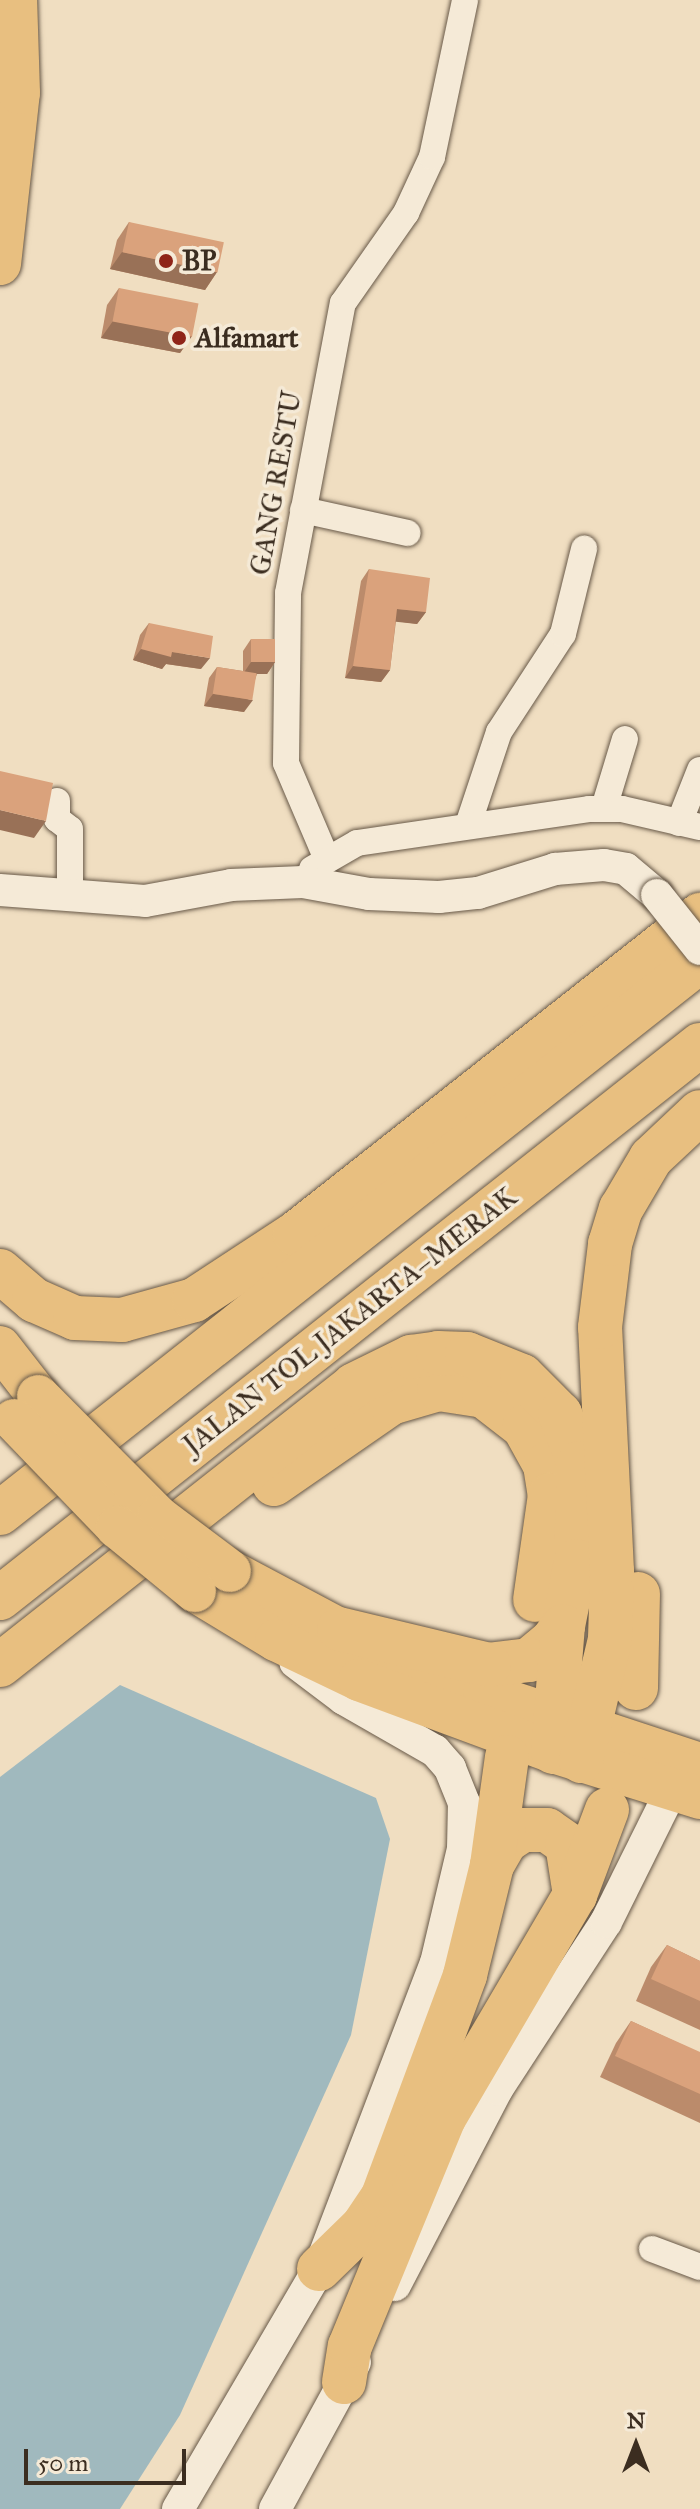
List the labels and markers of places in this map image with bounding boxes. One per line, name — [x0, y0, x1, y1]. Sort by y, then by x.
place label: BP — [182, 244, 216, 278]
marker: BP — [157, 252, 175, 270]
place label: Alfamart — [195, 321, 298, 355]
marker: Alfamart — [170, 329, 188, 347]

